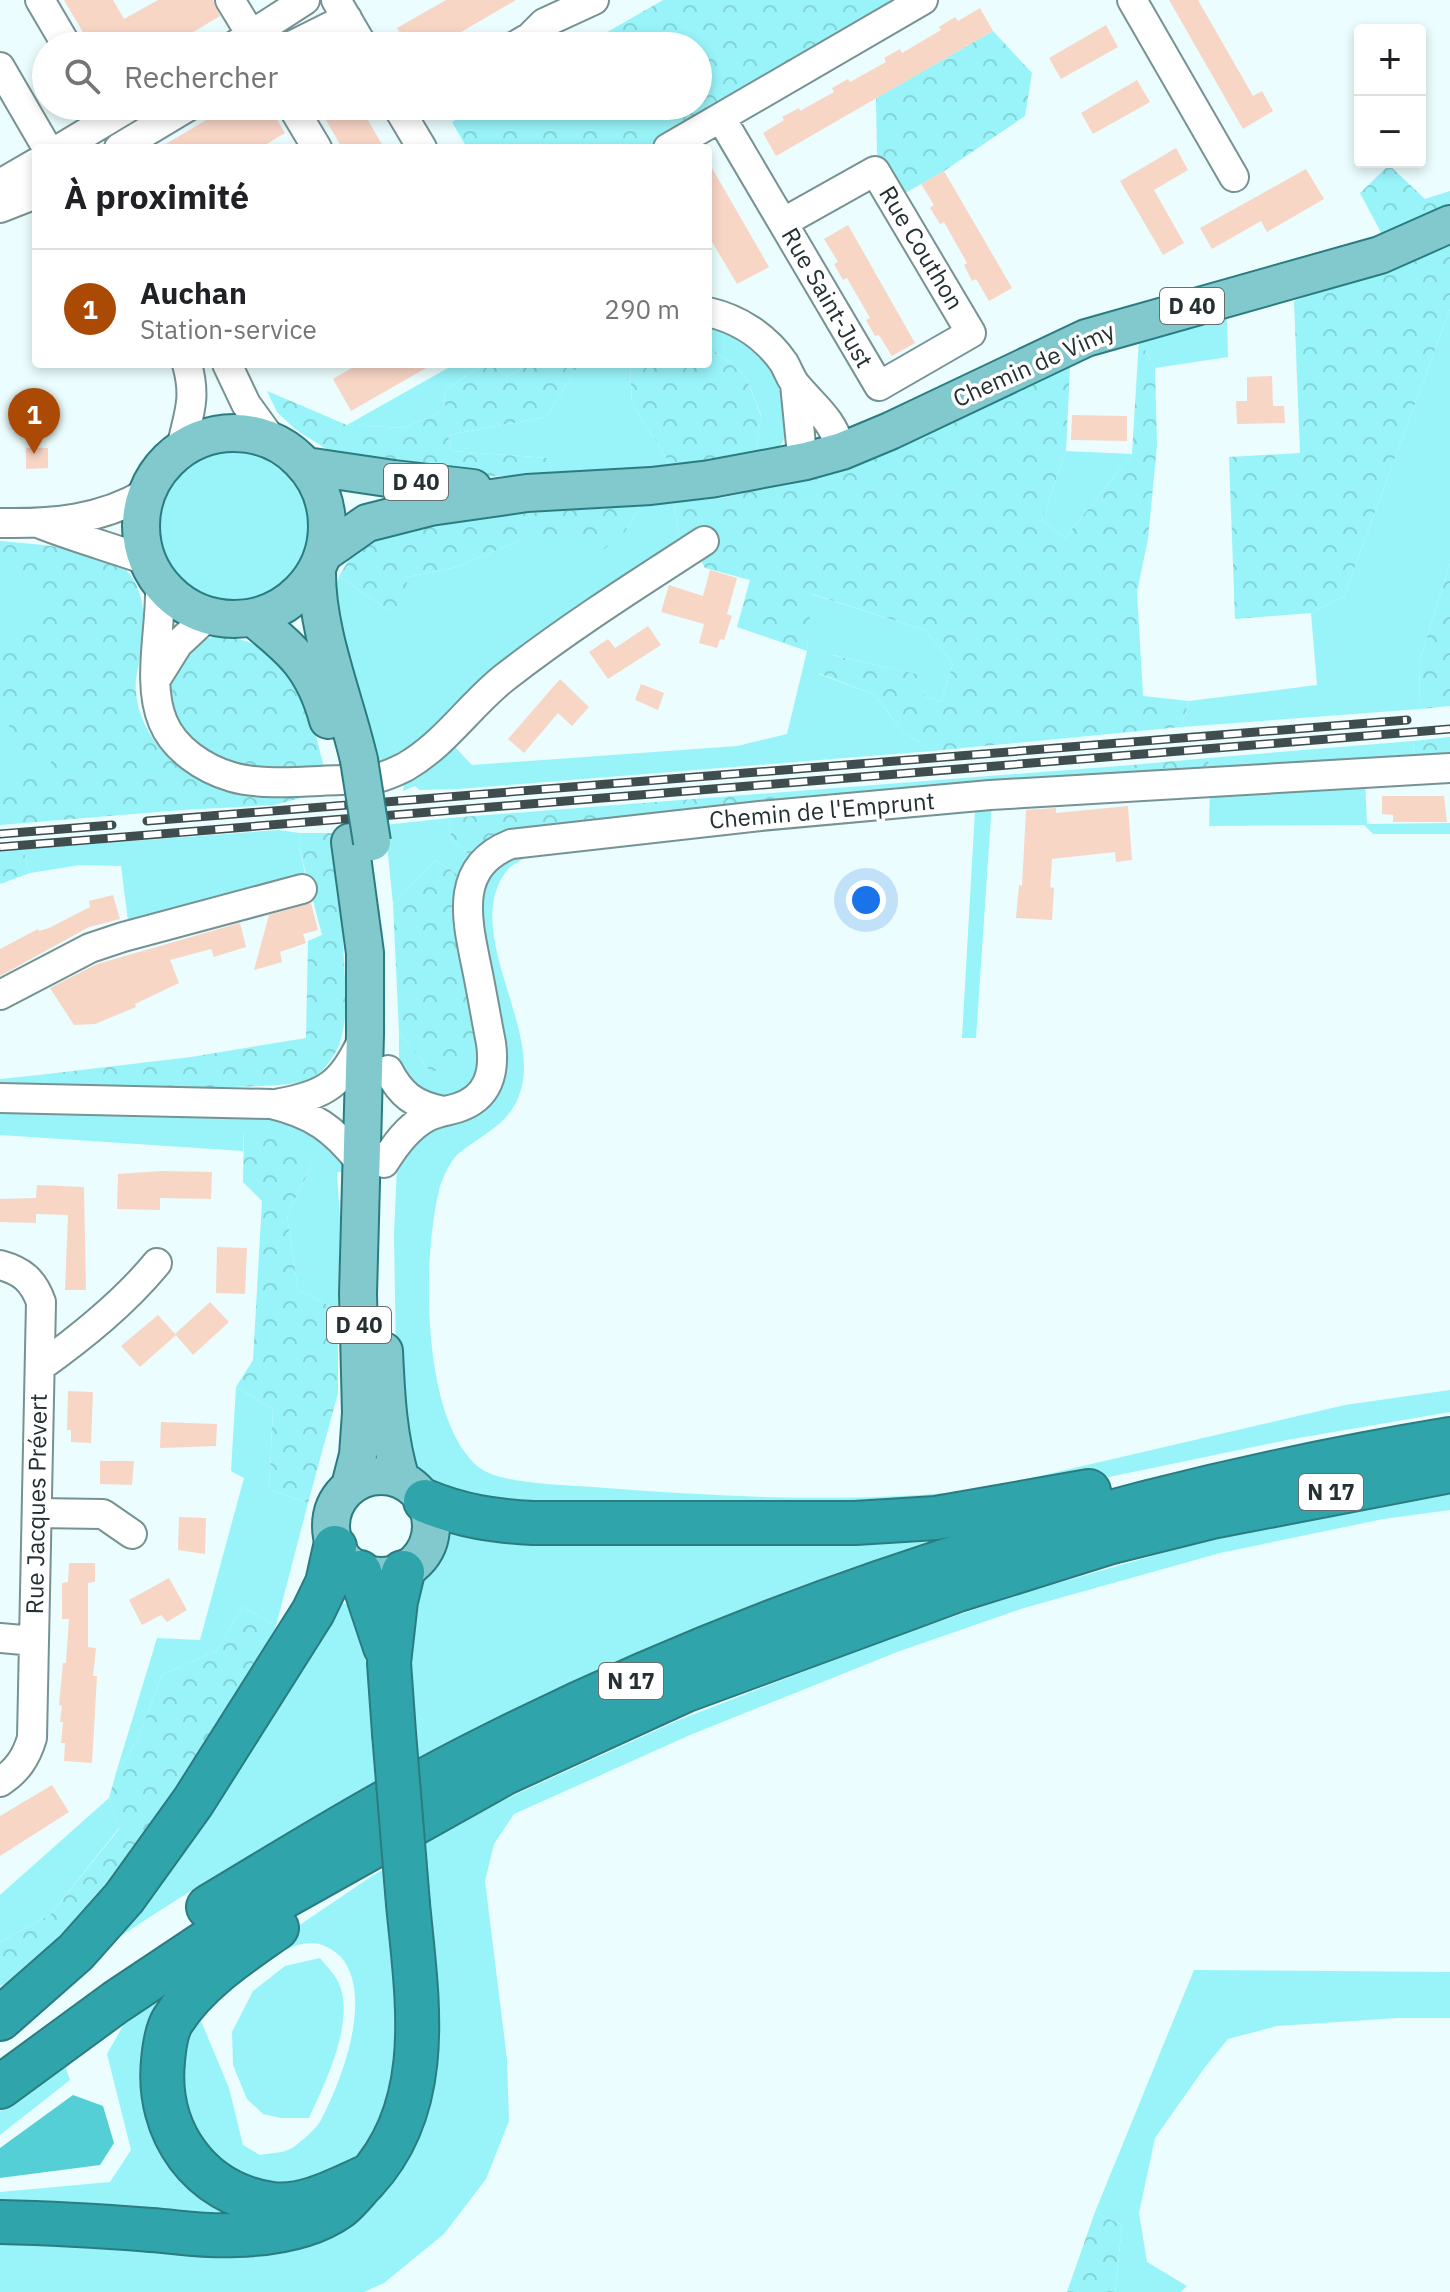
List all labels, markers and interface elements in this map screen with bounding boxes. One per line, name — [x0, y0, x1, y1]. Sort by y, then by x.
map controls — [1354, 24, 1426, 168]
button: + — [1354, 24, 1426, 96]
search box — [32, 32, 712, 120]
icon: search — [60, 54, 104, 98]
text: Rechercher — [124, 57, 278, 96]
button: − — [1354, 96, 1426, 168]
text: À proximité — [64, 174, 249, 218]
street label: Rue Couthon — [872, 180, 971, 315]
street label: Rue Saint-Just — [775, 222, 881, 373]
text: Auchan — [140, 273, 247, 312]
road number: D 40 — [1160, 288, 1224, 324]
text: 1 — [82, 292, 98, 326]
text: 290 m — [604, 292, 680, 326]
text: Station-service — [140, 312, 317, 346]
street label: Chemin de Vimy — [948, 314, 1120, 414]
pin: 1 — [8, 388, 60, 454]
road number: D 40 — [384, 464, 448, 500]
street label: Chemin de l'Emprunt — [708, 784, 936, 836]
your location — [846, 880, 886, 920]
road number: D 40 — [327, 1307, 391, 1343]
street label: Rue Jacques Prévert — [18, 1393, 54, 1615]
road number: N 17 — [1299, 1474, 1363, 1510]
road number: N 17 — [599, 1663, 663, 1699]

